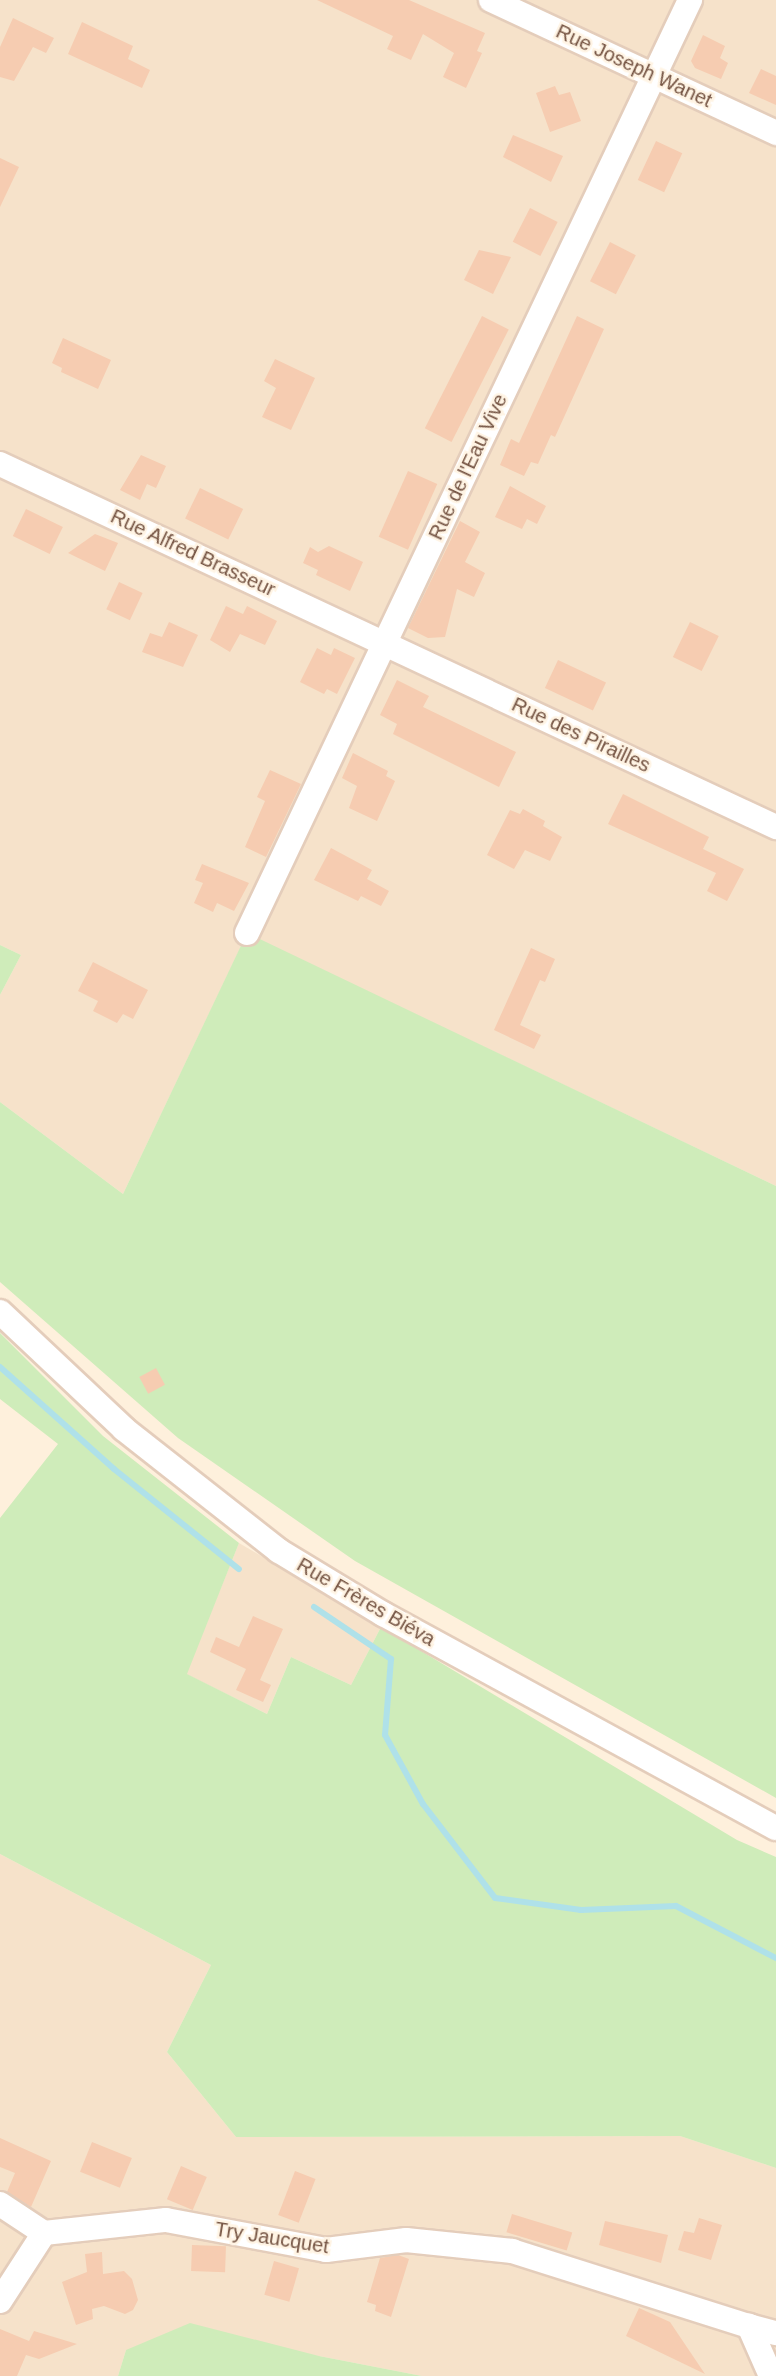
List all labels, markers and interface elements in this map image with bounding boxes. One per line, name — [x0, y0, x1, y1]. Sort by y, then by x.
street label: Rue Joseph Wanet — [552, 19, 716, 113]
street label: Rue de l'Eau Vive — [424, 390, 512, 544]
street label: Rue Alfred Brasseur — [106, 504, 280, 602]
street label: Rue des Pirailles — [508, 692, 654, 778]
street label: Rue Frères Biéva — [293, 1553, 439, 1651]
street label: Try Jaucquet — [213, 2217, 331, 2259]

